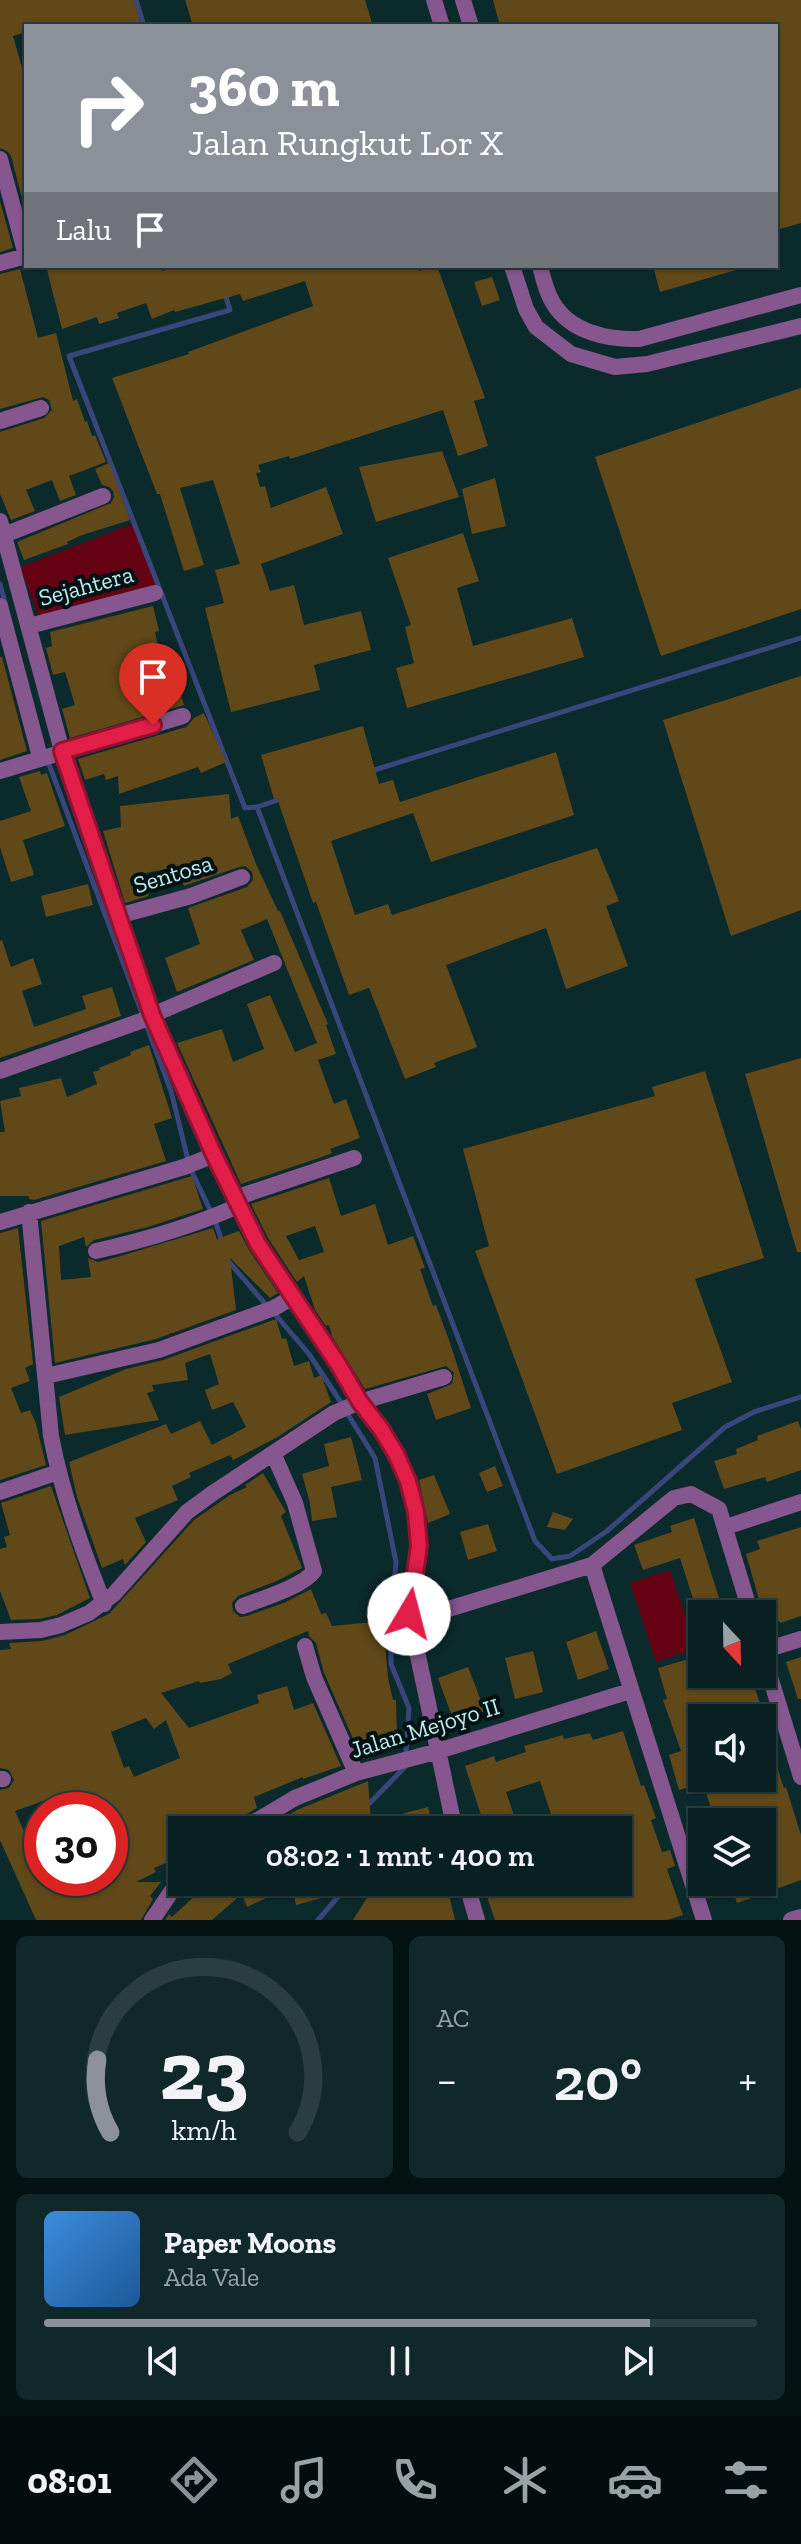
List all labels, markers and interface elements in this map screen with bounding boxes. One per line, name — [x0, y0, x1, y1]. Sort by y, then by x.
text: 360 m — [188, 53, 340, 120]
icon: right — [56, 56, 160, 160]
text: Jalan Rungkut Lor X — [188, 121, 503, 164]
icon: arrive — [128, 208, 172, 252]
text: Lalu — [56, 212, 112, 248]
street label: Sejahtera — [35, 559, 137, 612]
pin — [119, 643, 187, 725]
icon: arrive — [131, 655, 175, 699]
street label: Sentosa — [130, 848, 216, 899]
position arrow — [367, 1572, 451, 1656]
north arrow — [688, 1600, 776, 1688]
map controls — [688, 1600, 776, 1896]
street label: Jalan Mejoyo II — [347, 1691, 503, 1764]
button: sound — [688, 1704, 776, 1792]
speed limit sign: 30 — [24, 1792, 128, 1896]
button: layers — [688, 1808, 776, 1896]
text: 08:02 · 1 mnt · 400 m — [266, 1838, 534, 1874]
text: AC — [437, 2002, 470, 2034]
text: 23 — [160, 2020, 249, 2120]
text: 20° — [553, 2043, 642, 2115]
text: − — [437, 2053, 457, 2106]
text: + — [738, 2053, 757, 2106]
text: km/h — [172, 2113, 237, 2147]
text: Paper Moons — [164, 2225, 336, 2261]
text: Ada Vale — [164, 2261, 259, 2293]
icon: previous — [141, 2339, 185, 2383]
icon: pause — [378, 2339, 422, 2383]
icon: next — [616, 2339, 660, 2383]
icon: directions — [166, 2452, 222, 2508]
icon: music — [276, 2452, 332, 2508]
icon: phone — [387, 2452, 443, 2508]
icon: climate — [497, 2452, 553, 2508]
icon: car — [607, 2452, 663, 2508]
icon: filters — [718, 2452, 774, 2508]
text: 08:01 — [27, 2459, 112, 2502]

